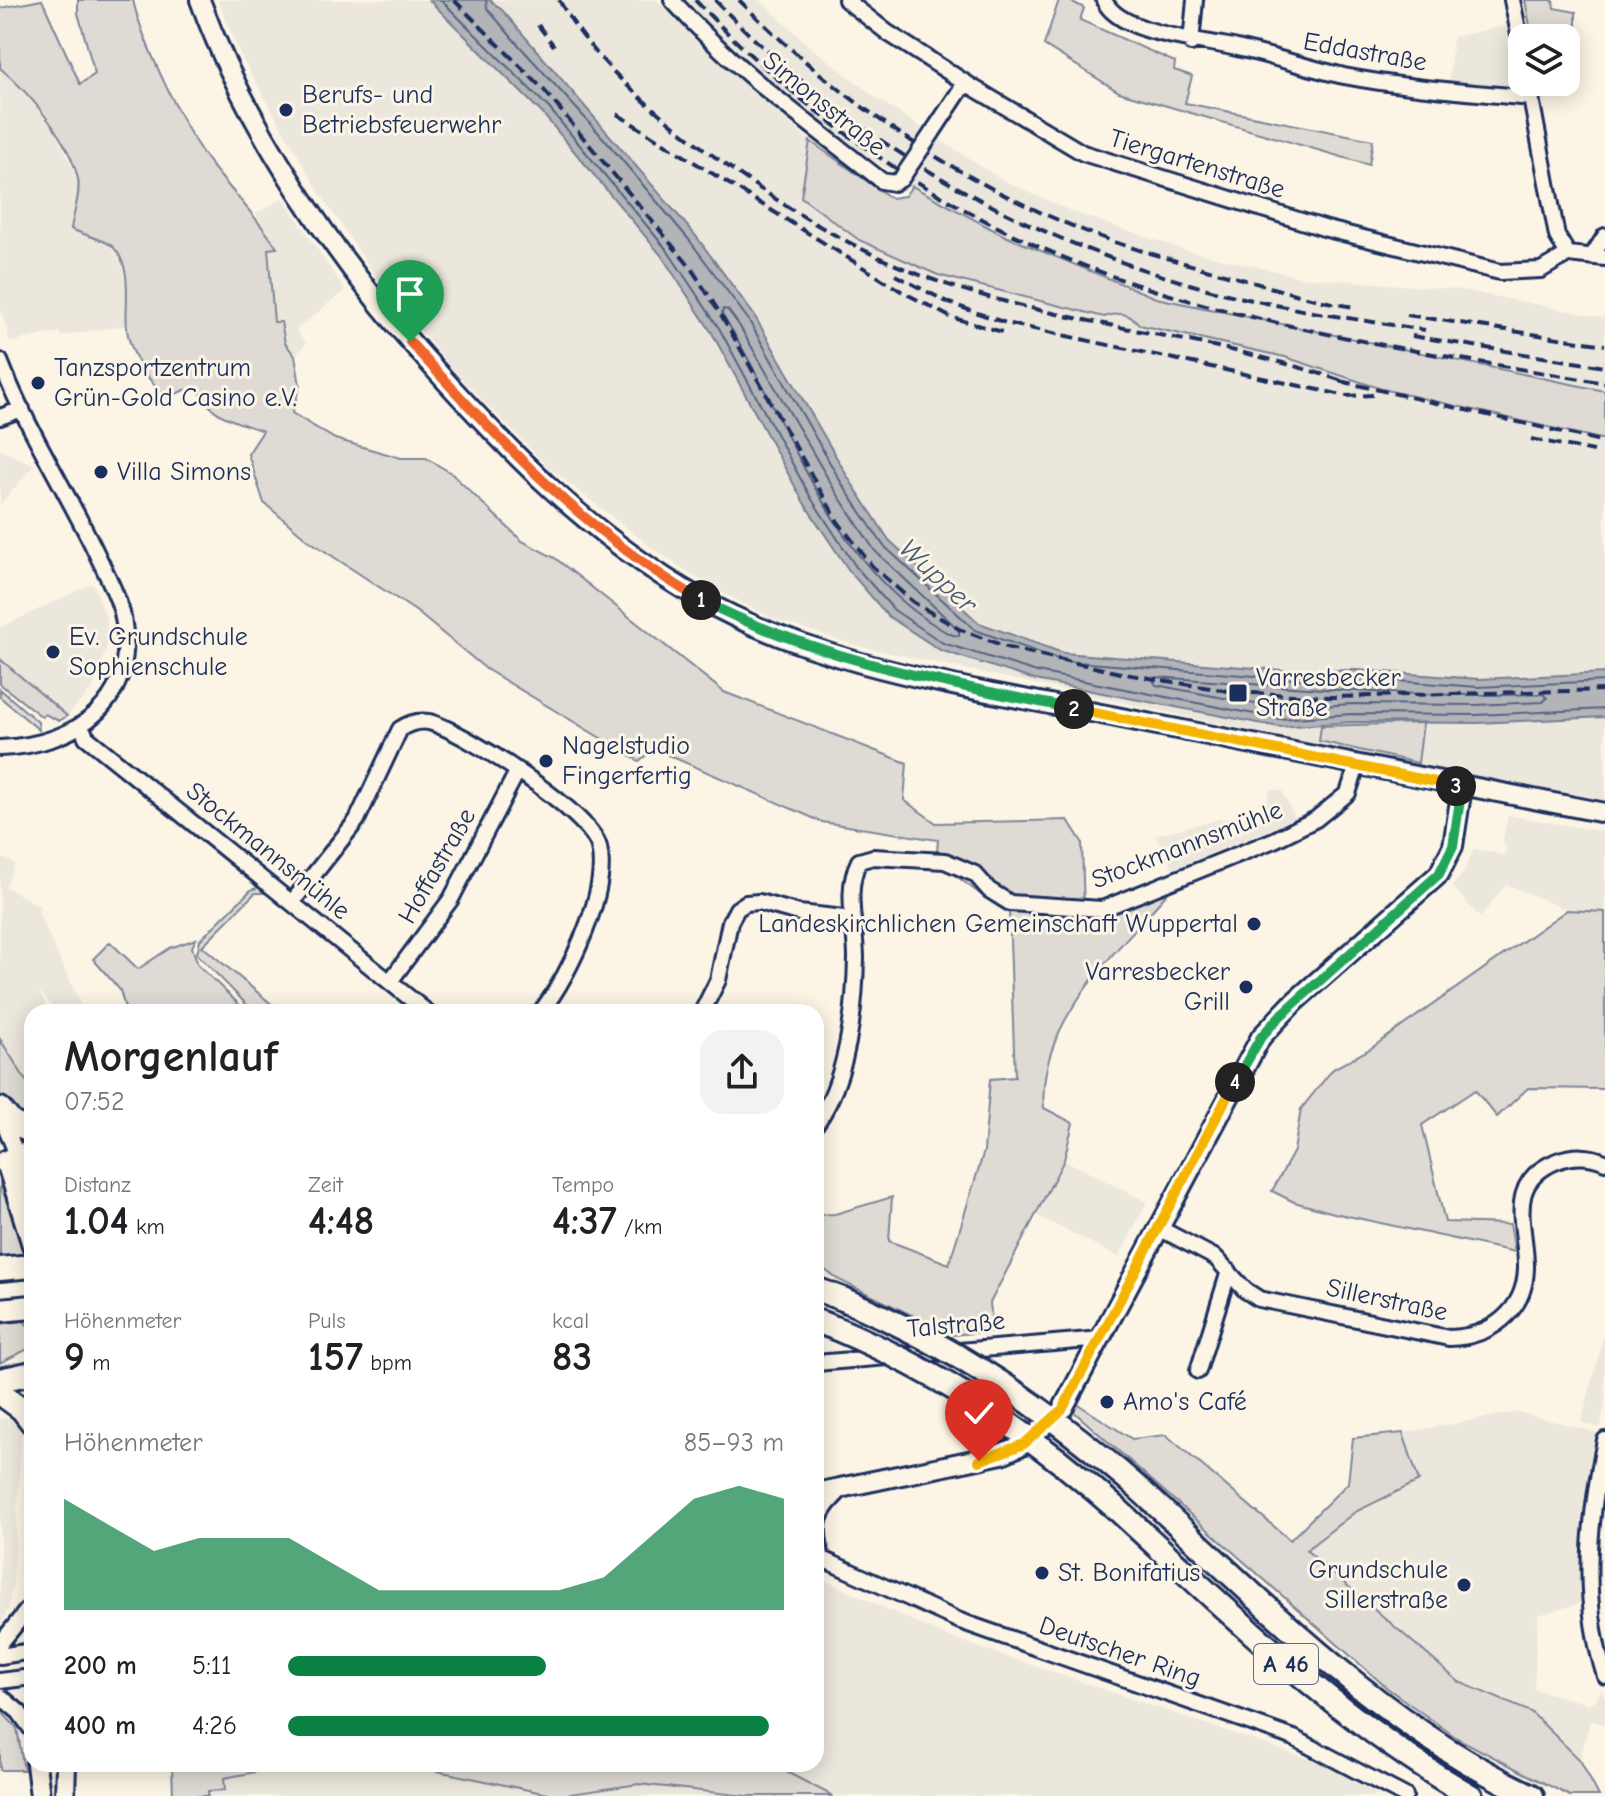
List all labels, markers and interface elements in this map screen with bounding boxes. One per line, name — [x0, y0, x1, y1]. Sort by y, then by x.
map controls — [1508, 24, 1580, 96]
button: layers — [1508, 24, 1580, 96]
street label: Eddastraße — [1301, 26, 1429, 78]
street label: Simonsstraße — [757, 45, 891, 163]
place label: Berufs- und Betriebsfeuerwehr — [302, 80, 502, 140]
marker: Berufs- und Betriebsfeuerwehr — [277, 101, 295, 119]
street label: Tiergartenstraße — [1106, 123, 1288, 205]
pin — [376, 260, 444, 342]
icon: arrive — [388, 272, 432, 316]
place label: Tanzsportzentrum Grün-Gold Casino e.V. — [54, 353, 297, 413]
marker: Tanzsportzentrum Grün-Gold Casino e.V. — [29, 374, 47, 392]
place label: Villa Simons — [117, 457, 251, 487]
marker: Villa Simons — [92, 463, 110, 481]
water label: Wupper — [893, 532, 985, 621]
pin: 1 — [681, 580, 721, 620]
text: 1 — [697, 587, 705, 613]
place label: Ev. Grundschule Sophienschule — [69, 622, 248, 682]
marker: Ev. Grundschule Sophienschule — [44, 643, 62, 661]
place label: Varresbecker Straße — [1256, 663, 1401, 723]
marker: Varresbecker Straße — [1227, 682, 1249, 704]
pin: 2 — [1054, 689, 1094, 729]
text: 2 — [1069, 696, 1079, 722]
place label: Nagelstudio Fingerfertig — [562, 731, 692, 791]
marker: Nagelstudio Fingerfertig — [537, 752, 555, 770]
pin: 3 — [1436, 766, 1476, 806]
text: 3 — [1451, 773, 1461, 799]
street label: Stockmannsmühle — [180, 776, 356, 926]
street label: Stockmannsmühle — [1087, 795, 1287, 895]
street label: Hoffastraße — [392, 803, 482, 929]
place label: Landeskirchlichen Gemeinschaft Wuppertal — [758, 909, 1238, 939]
marker: Landeskirchlichen Gemeinschaft Wuppertal — [1245, 915, 1263, 933]
place label: Varresbecker Grill — [1085, 957, 1231, 1017]
marker: Varresbecker Grill — [1237, 978, 1255, 996]
button: share — [700, 1030, 784, 1114]
text: Morgenlauf — [64, 1031, 278, 1082]
pin: 4 — [1215, 1062, 1255, 1102]
text: 4 — [1230, 1069, 1240, 1095]
text: 07:52 — [64, 1087, 125, 1117]
text: Distanz — [64, 1172, 131, 1198]
text: Zeit — [308, 1172, 343, 1198]
text: Tempo — [552, 1172, 614, 1198]
text: 1.04 — [64, 1198, 129, 1244]
text: 4:48 — [308, 1198, 374, 1244]
text: 4:37 — [552, 1198, 617, 1244]
text: km — [129, 1214, 165, 1240]
text: /km — [617, 1214, 663, 1240]
street label: Sillerstraße — [1324, 1273, 1450, 1327]
street label: Talstraße — [906, 1306, 1006, 1344]
text: Höhenmeter — [64, 1308, 181, 1334]
text: Puls — [308, 1308, 346, 1334]
text: kcal — [552, 1308, 589, 1334]
text: 9 — [64, 1334, 85, 1380]
text: 157 — [308, 1334, 363, 1380]
text: 83 — [552, 1334, 592, 1380]
text: m — [85, 1350, 110, 1376]
text: bpm — [363, 1350, 412, 1376]
pin — [945, 1379, 1013, 1461]
place label: Amo's Café — [1123, 1387, 1247, 1417]
icon: check — [957, 1391, 1001, 1435]
marker: Amo's Café — [1098, 1393, 1116, 1411]
text: Höhenmeter — [64, 1428, 202, 1458]
text: 85–93 m — [684, 1428, 784, 1458]
place label: Grundschule Sillerstraße — [1308, 1555, 1448, 1615]
place label: St. Bonifatius — [1058, 1558, 1200, 1588]
marker: St. Bonifatius — [1033, 1564, 1051, 1582]
marker: Grundschule Sillerstraße — [1455, 1576, 1473, 1594]
street label: Deutscher Ring — [1035, 1610, 1205, 1694]
road number: A 46 — [1254, 1644, 1318, 1684]
text: 200 m — [64, 1651, 137, 1681]
text: 5:11 — [192, 1651, 231, 1681]
text: 400 m — [64, 1711, 136, 1741]
text: 4:26 — [192, 1711, 237, 1741]

